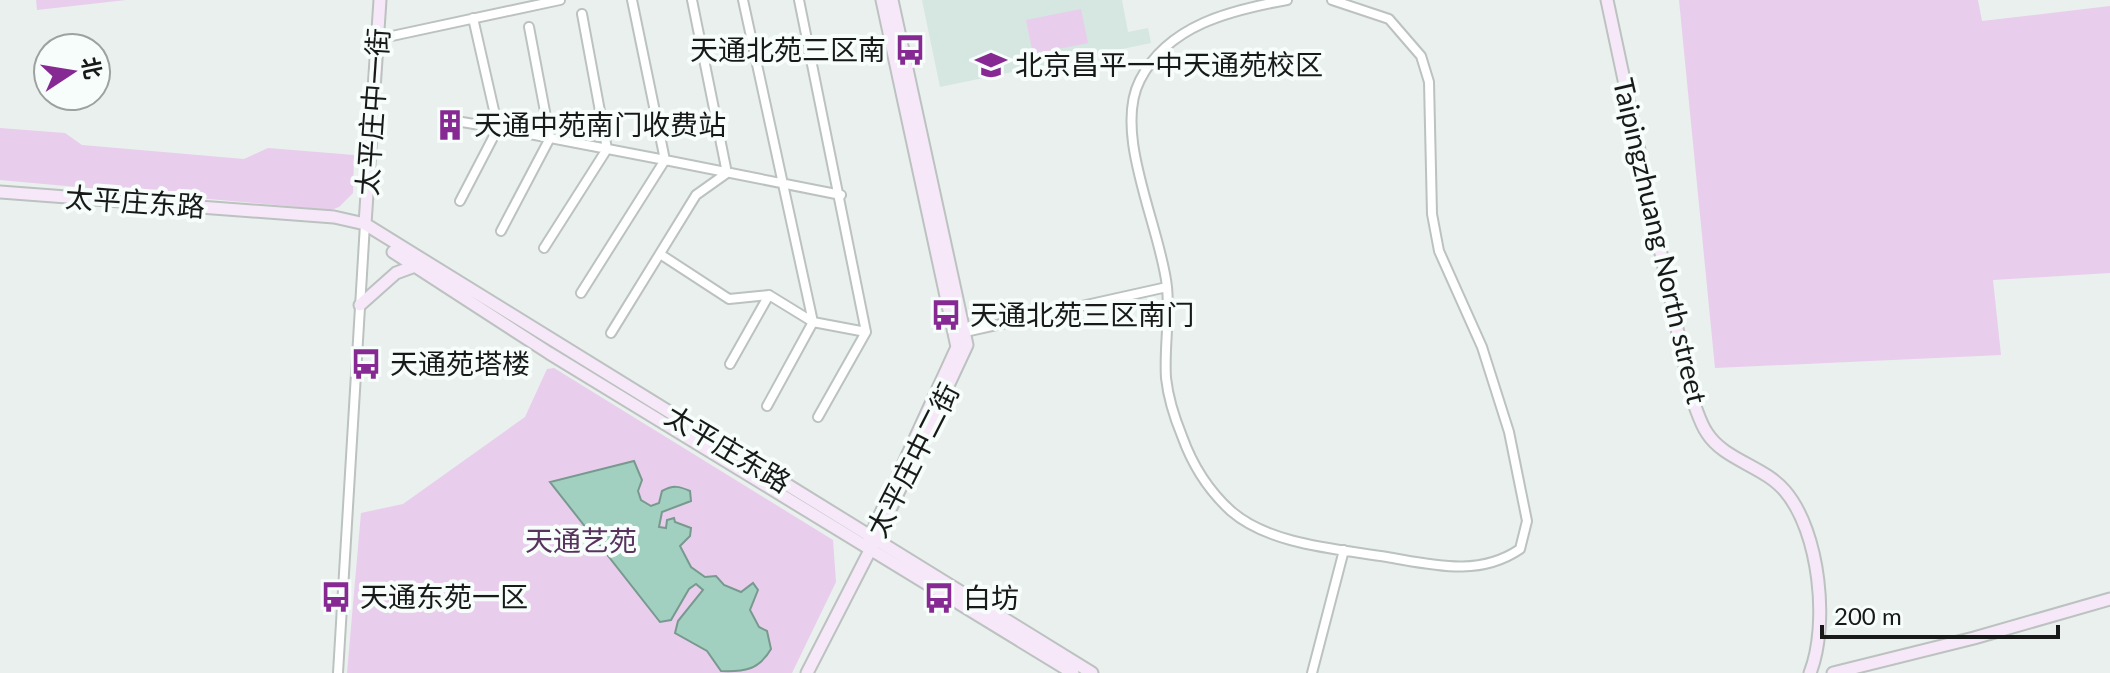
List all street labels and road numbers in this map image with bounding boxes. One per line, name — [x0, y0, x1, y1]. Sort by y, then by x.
street label: 太平庄中一街 — [349, 27, 395, 197]
street label: Taipingzhuang North street — [1607, 75, 1715, 407]
street label: 太平庄东路 — [64, 179, 206, 223]
street label: 太平庄中二街 — [859, 377, 965, 542]
street label: 太平庄东路 — [660, 398, 797, 499]

